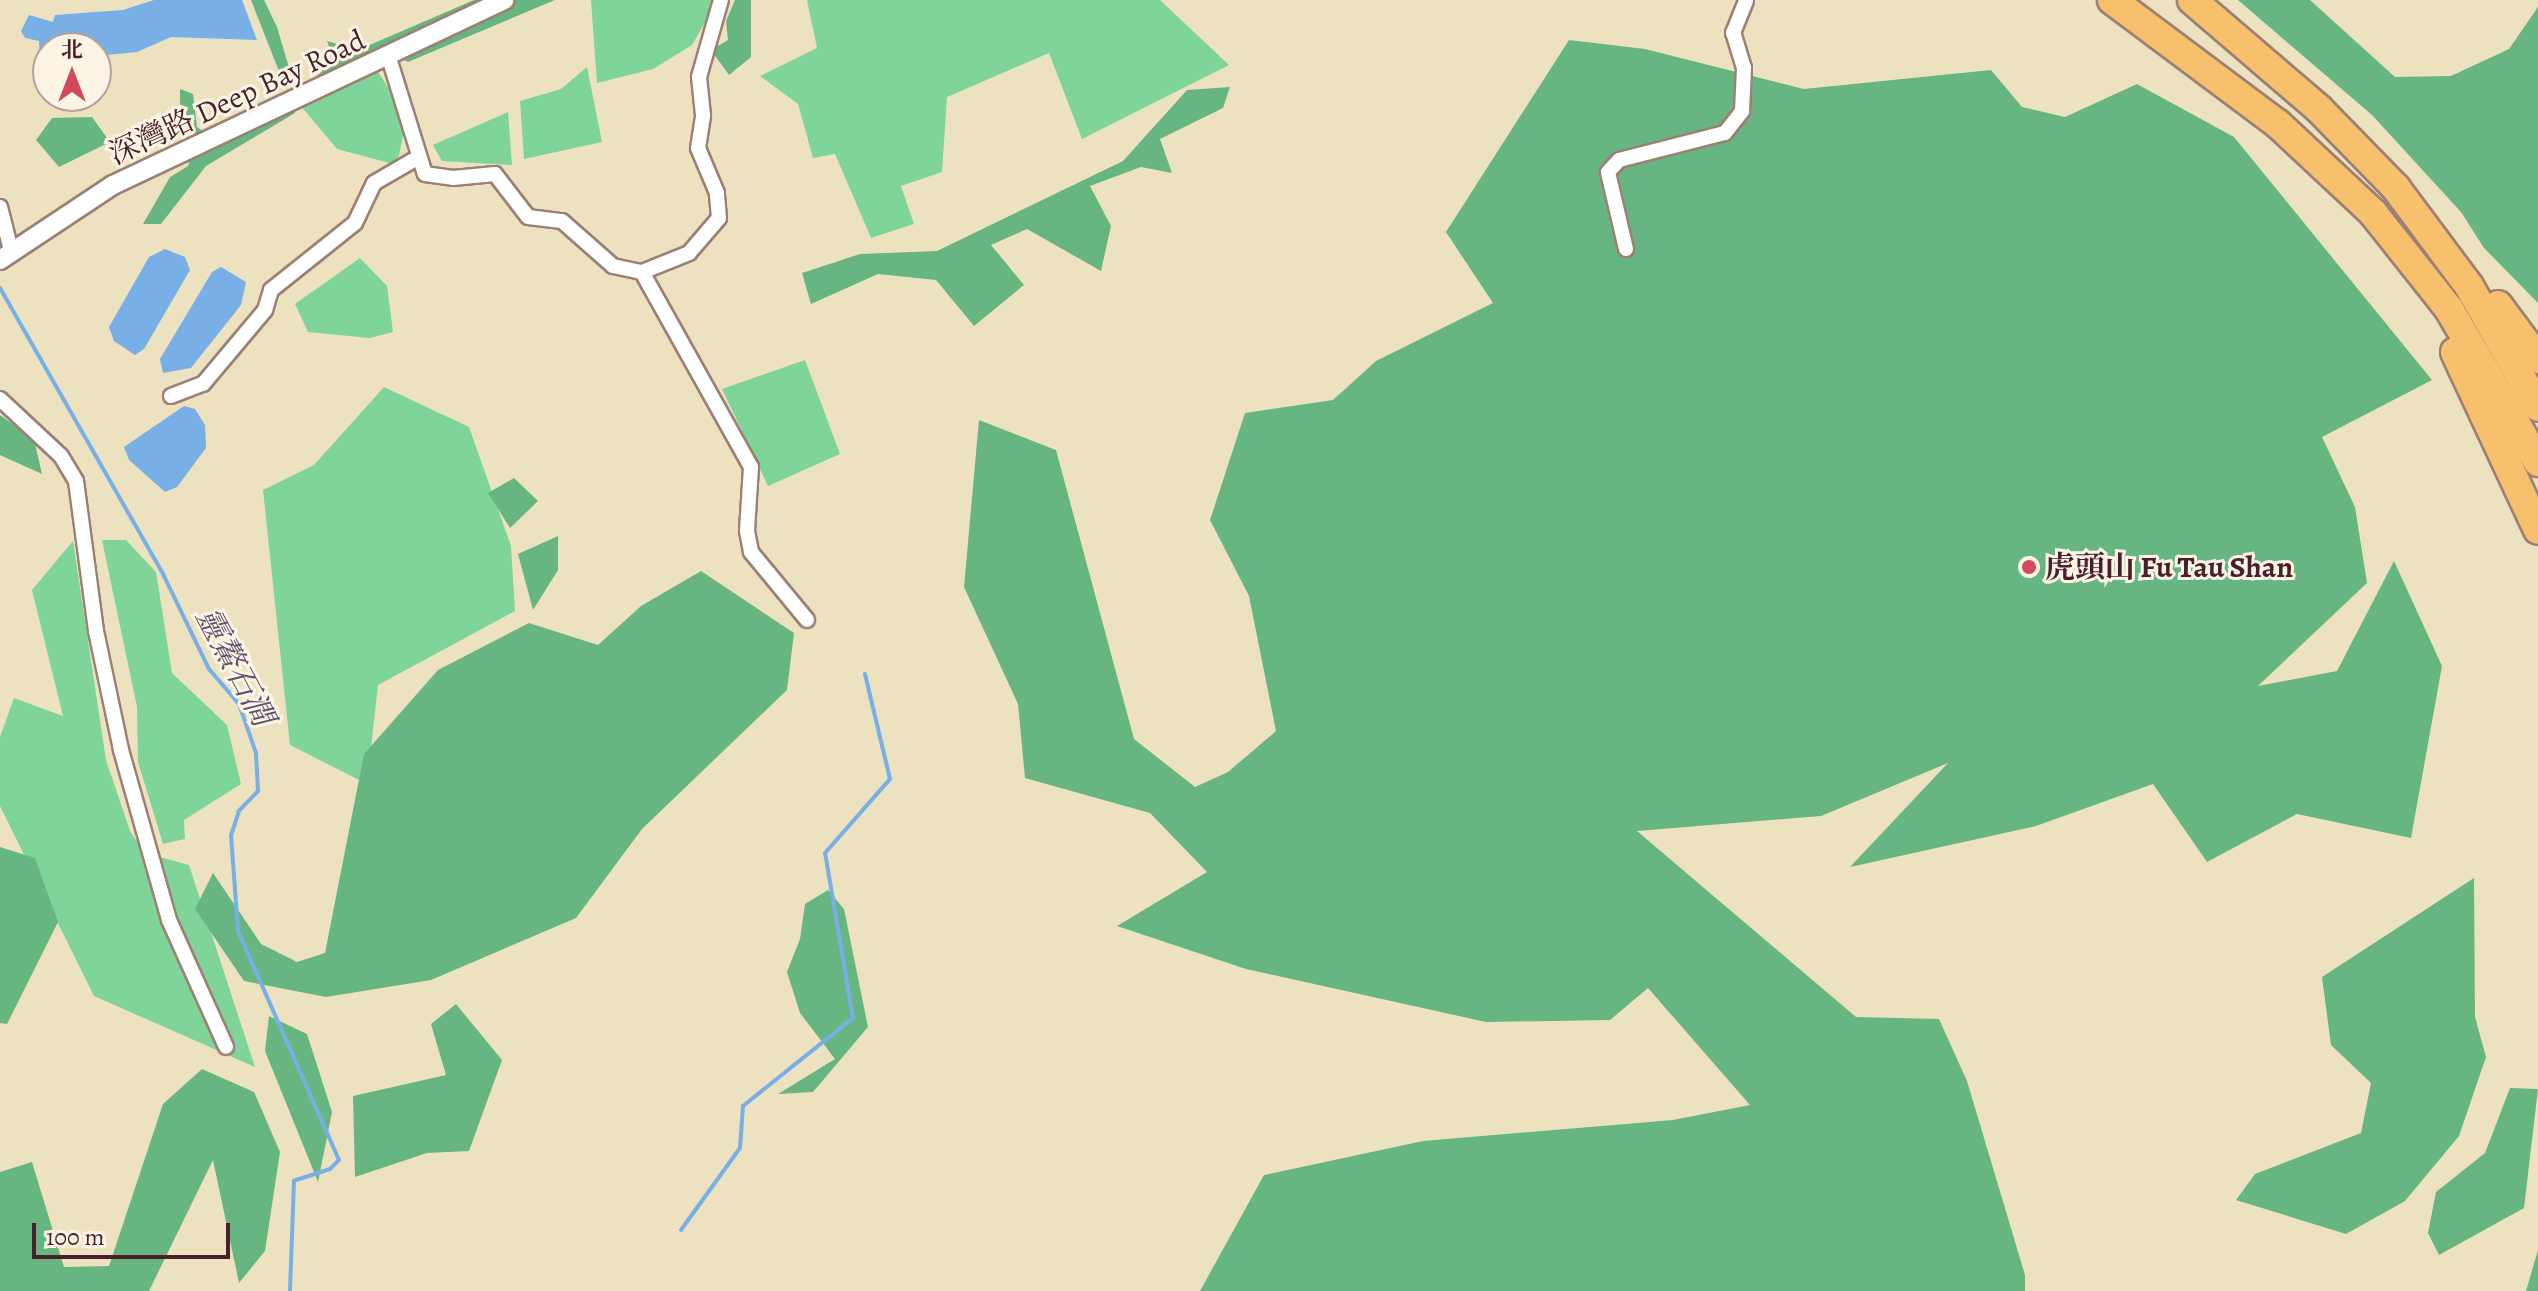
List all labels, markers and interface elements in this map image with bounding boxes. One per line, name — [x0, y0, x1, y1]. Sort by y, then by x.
street label: 深灣路 Deep Bay Road — [103, 22, 371, 172]
north arrow — [32, 32, 112, 112]
text: 北 — [61, 35, 83, 65]
place label: 虎頭山 Fu Tau Shan — [2045, 549, 2293, 585]
marker: 虎頭山 Fu Tau Shan — [2020, 558, 2038, 576]
water label: 靈鰲石澗 — [188, 600, 282, 732]
scale bar — [36, 1207, 234, 1257]
text: 100 m — [46, 1221, 105, 1253]

